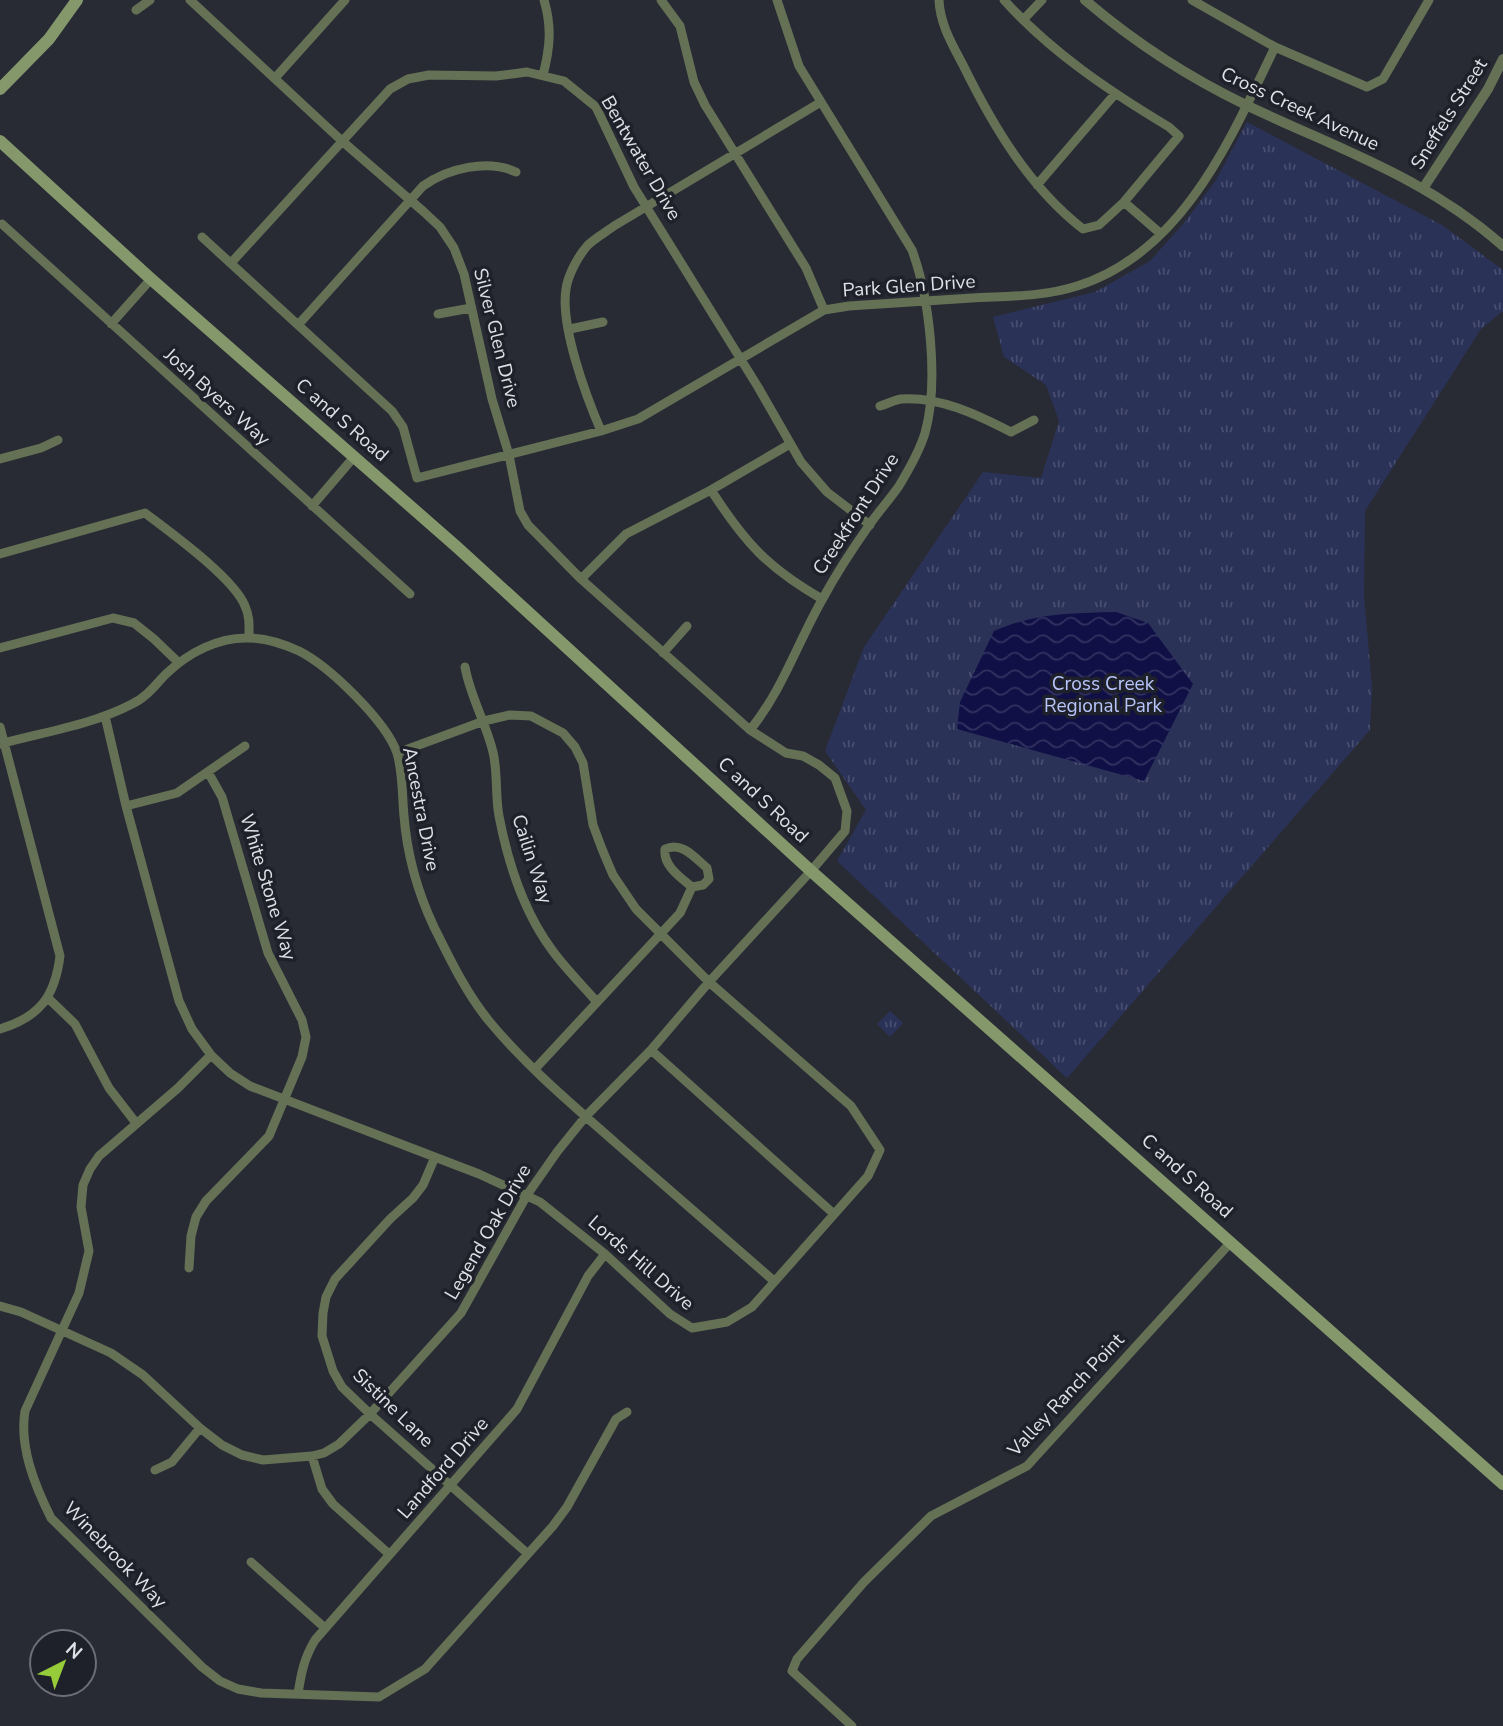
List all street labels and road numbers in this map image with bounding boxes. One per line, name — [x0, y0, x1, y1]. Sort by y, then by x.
street label: Sneffels Street — [1405, 53, 1494, 174]
street label: Cross Creek Avenue — [1217, 61, 1383, 157]
street label: Bentwater Drive — [595, 91, 687, 225]
street label: Silver Glen Drive — [467, 265, 527, 411]
street label: Park Glen Drive — [842, 268, 976, 304]
street label: Josh Byers Way — [158, 342, 276, 452]
street label: C and S Road — [290, 372, 394, 468]
street label: Creekfront Drive — [807, 448, 905, 580]
street label: Ancestra Drive — [396, 745, 446, 873]
street label: C and S Road — [712, 751, 814, 849]
street label: White Stone Way — [233, 811, 303, 964]
street label: Cailin Way — [505, 811, 559, 907]
street label: C and S Road — [1135, 1128, 1239, 1224]
street label: Legend Oak Drive — [439, 1159, 537, 1305]
street label: Lords Hill Drive — [582, 1210, 700, 1316]
street label: Valley Ranch Point — [1001, 1327, 1130, 1463]
street label: Sistine Lane — [347, 1363, 439, 1453]
street label: Landford Drive — [392, 1412, 494, 1524]
street label: Winebrook Way — [57, 1496, 173, 1614]

